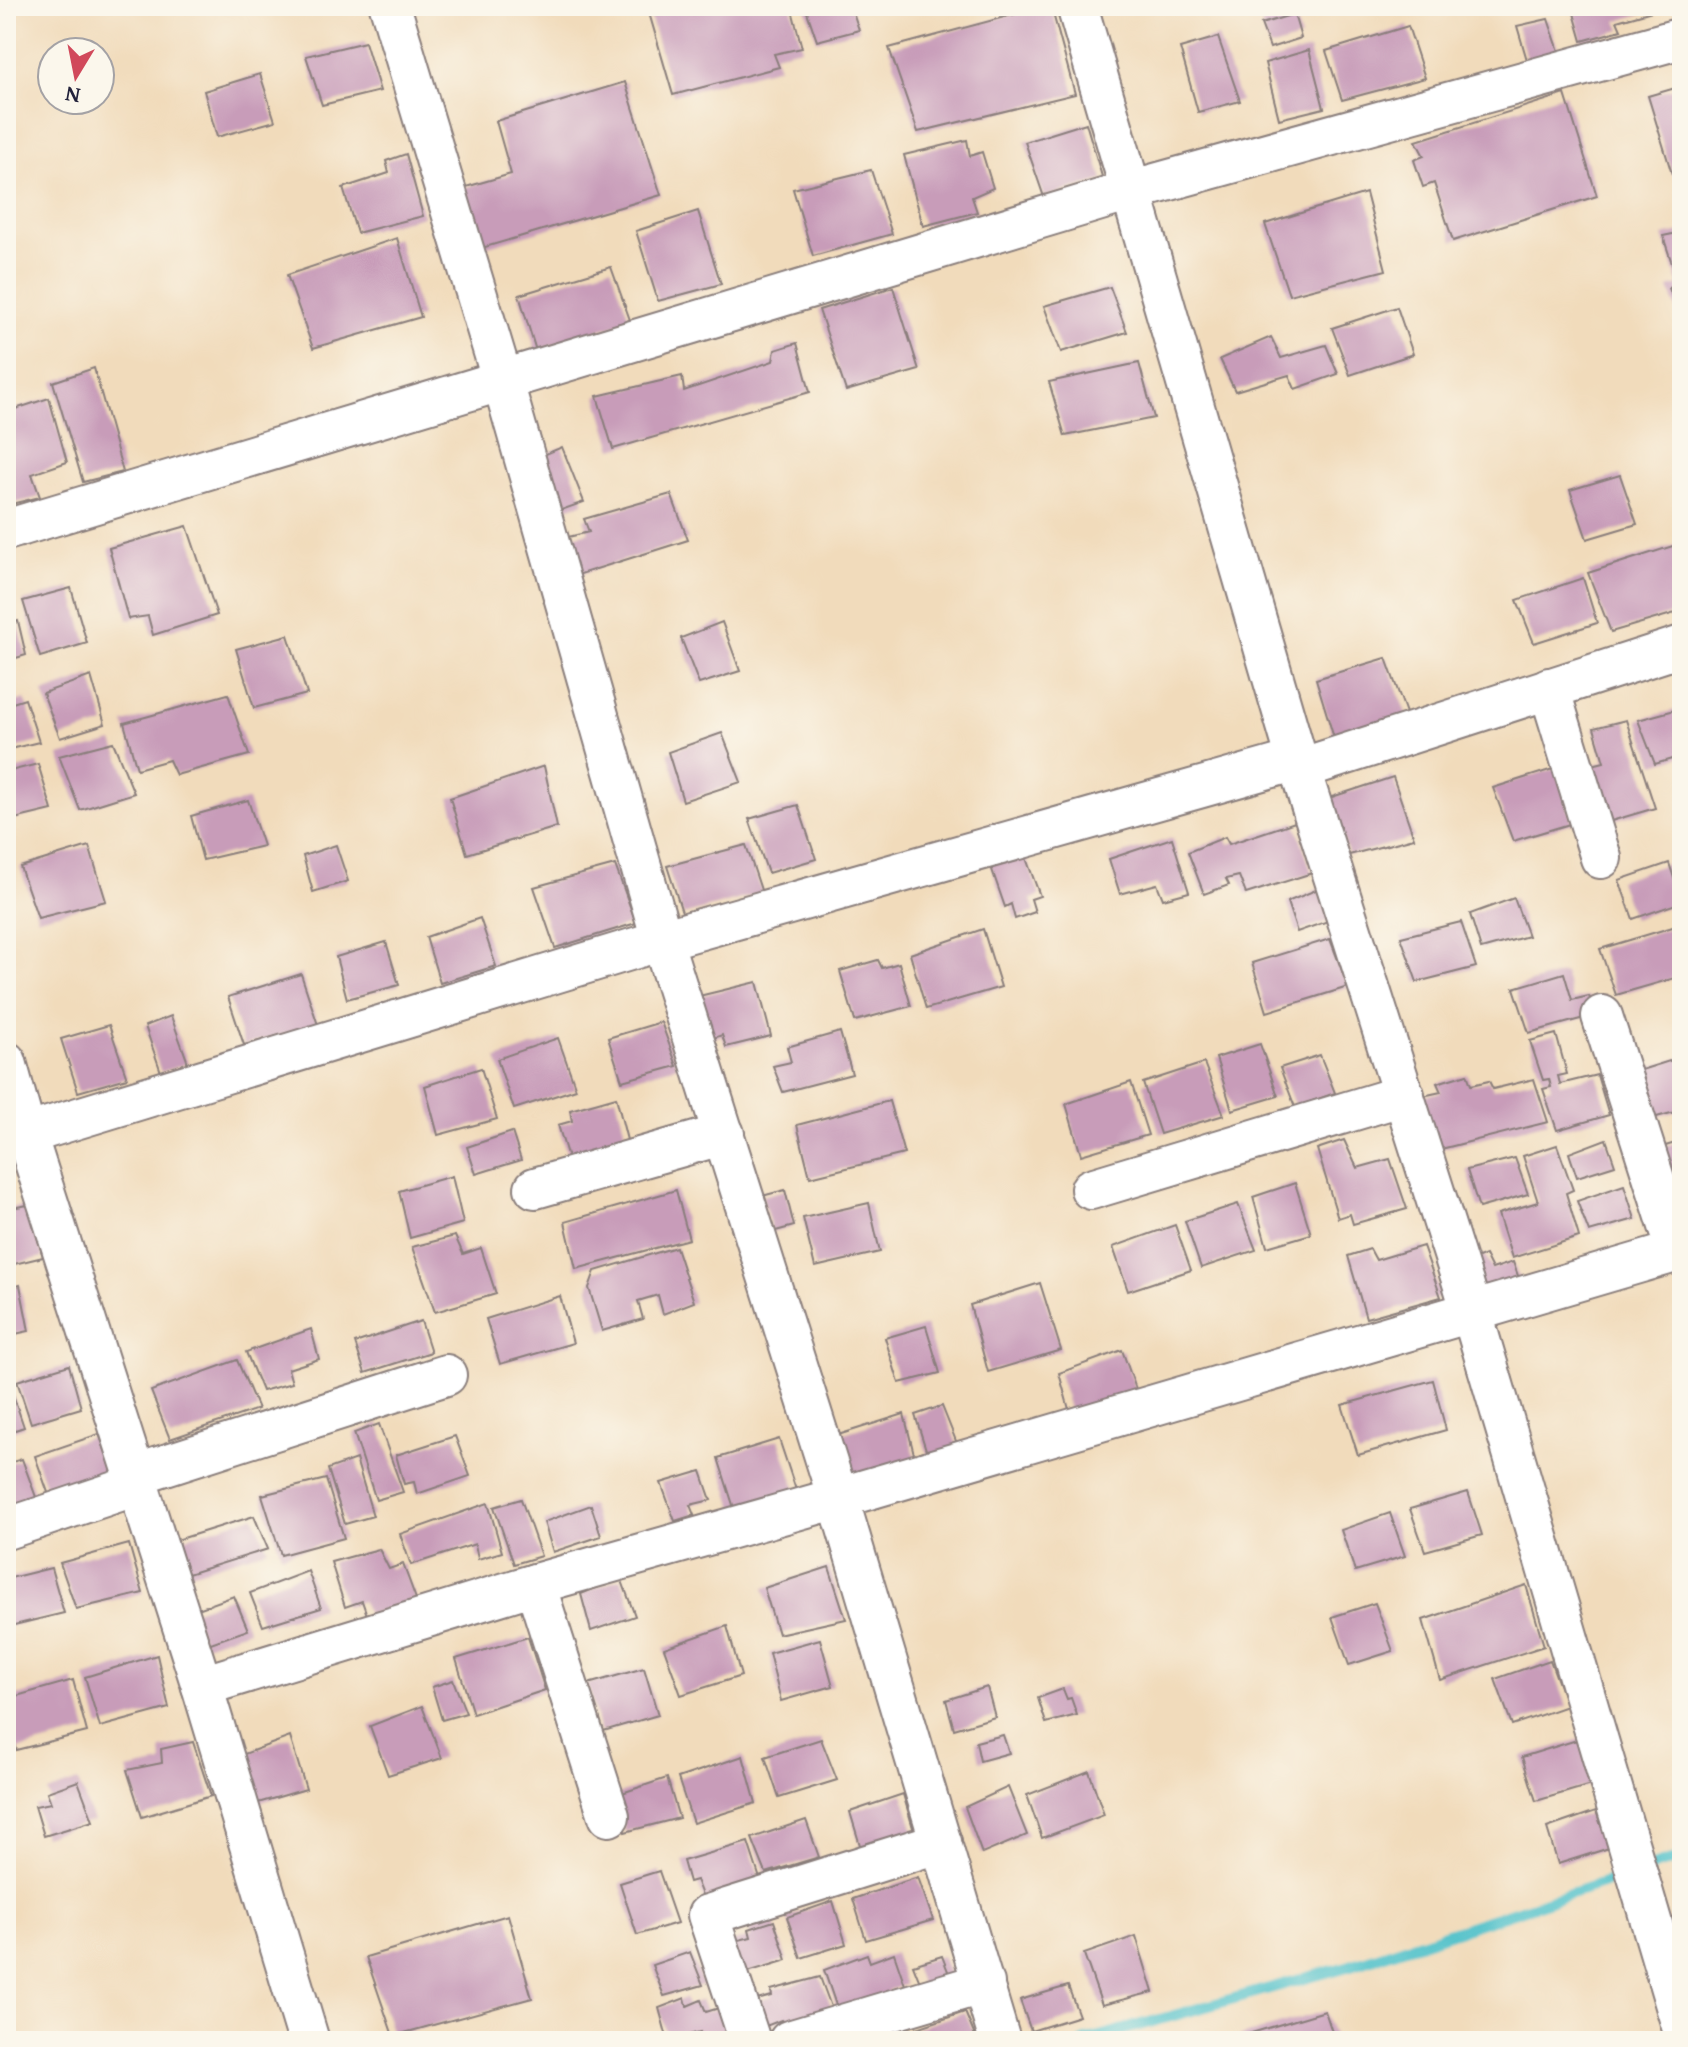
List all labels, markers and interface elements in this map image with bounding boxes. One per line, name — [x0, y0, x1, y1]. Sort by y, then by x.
north arrow — [36, 36, 116, 116]
text: N — [62, 79, 83, 113]

